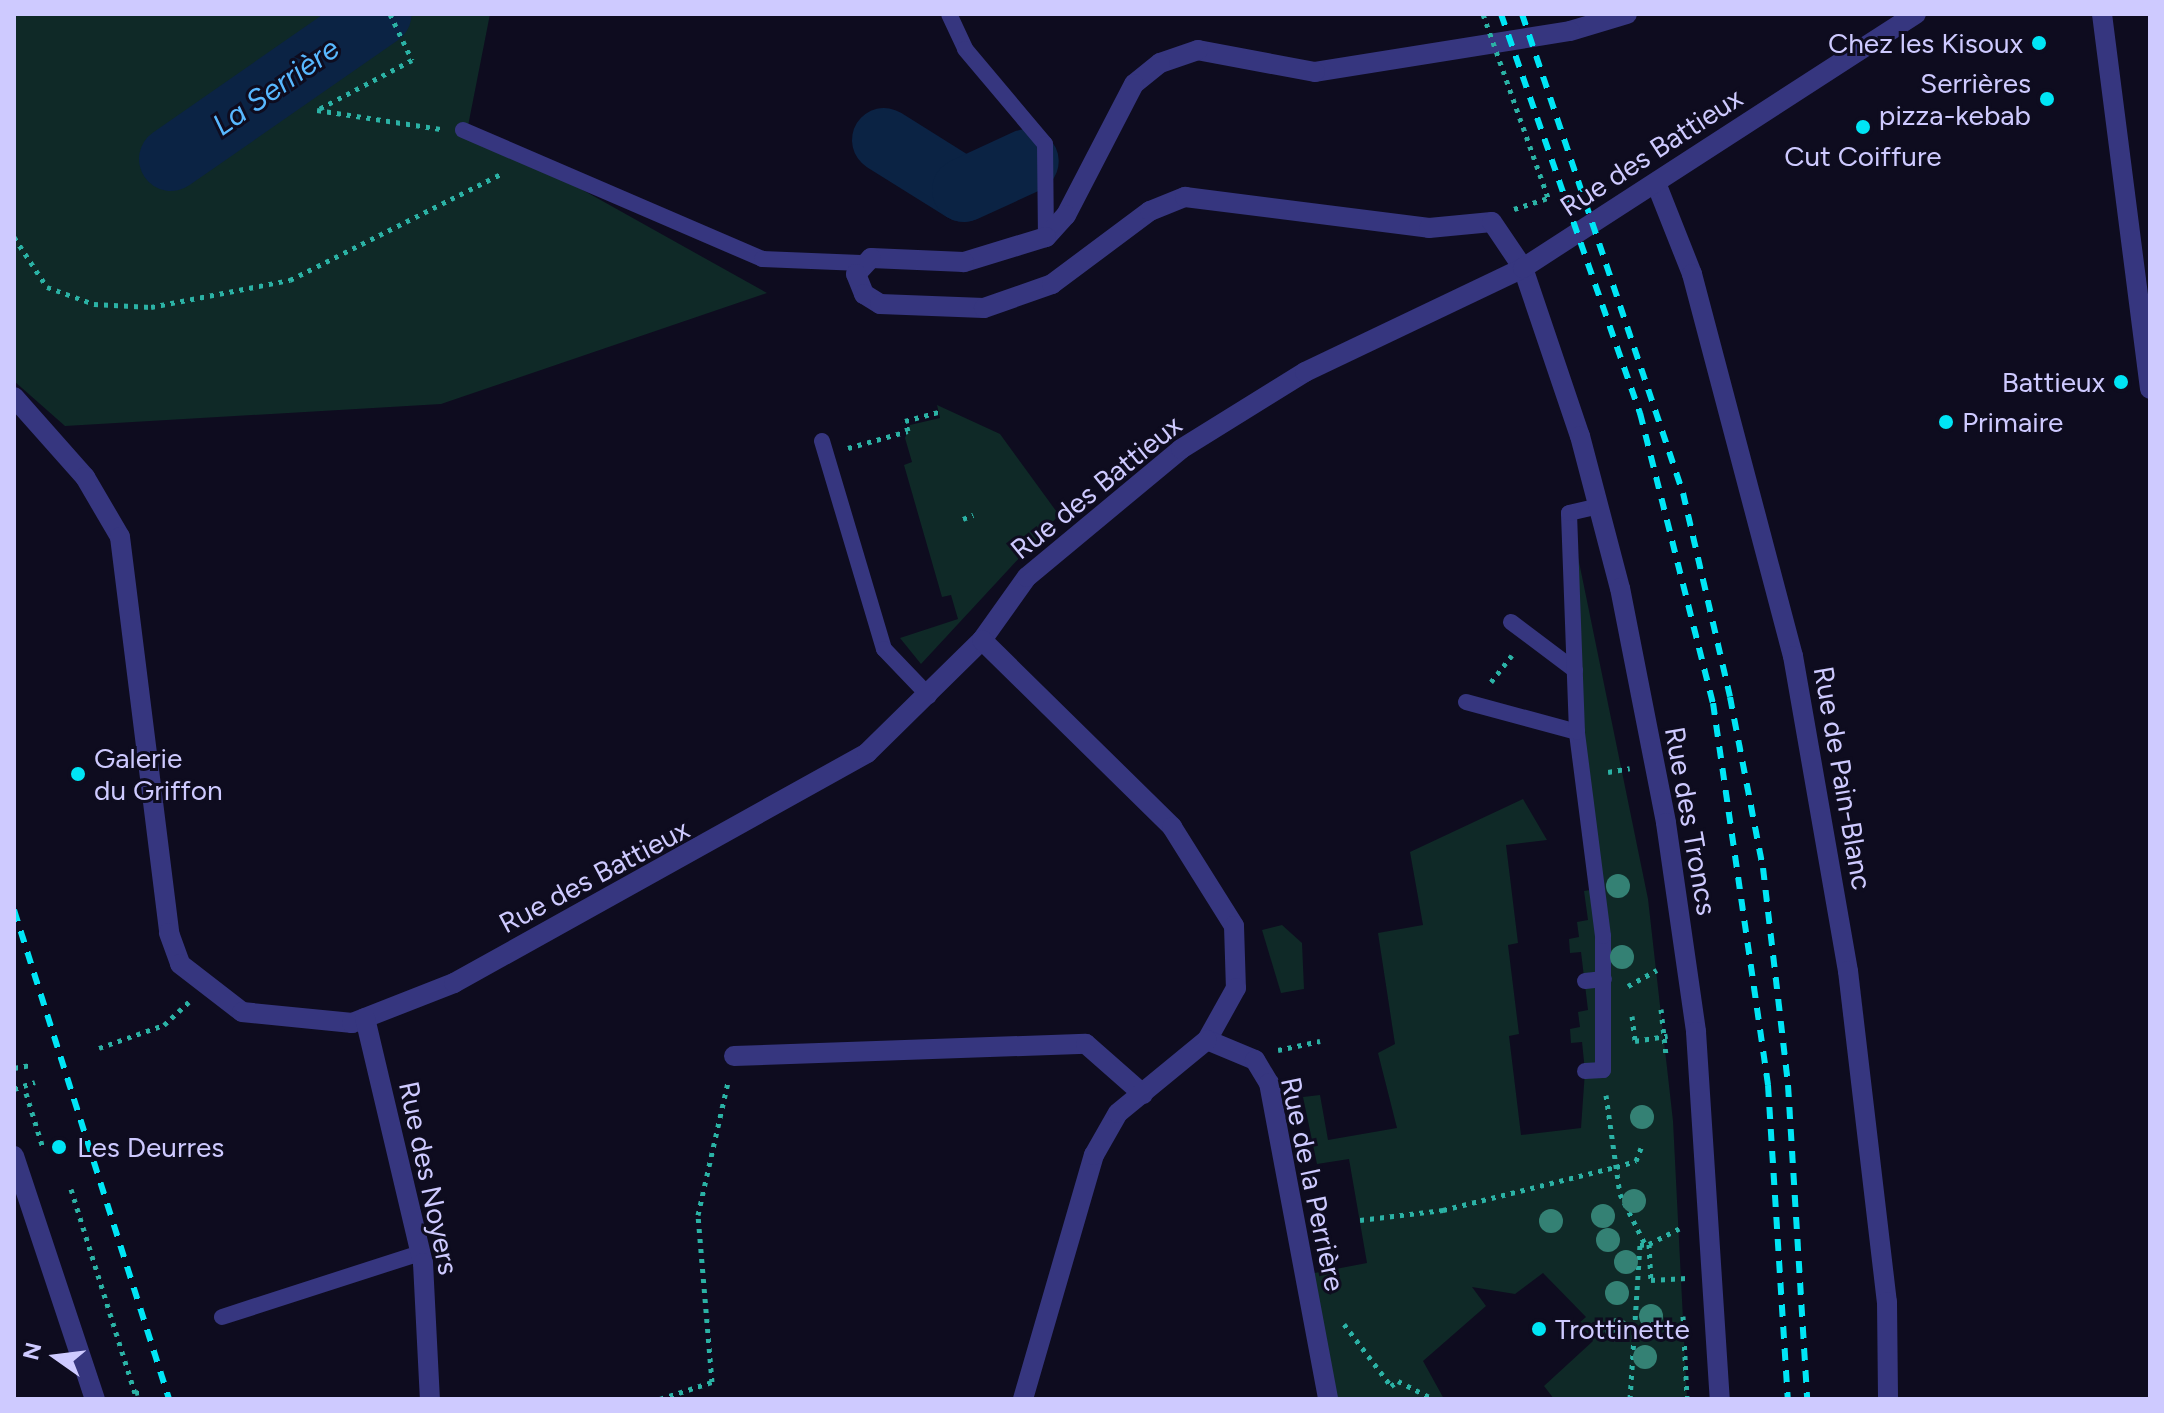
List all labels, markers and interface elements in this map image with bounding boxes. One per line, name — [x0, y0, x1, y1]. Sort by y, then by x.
place label: Chez les Kisoux — [1828, 26, 2023, 60]
water label: La Serrière — [206, 30, 346, 144]
marker: Chez les Kisoux — [2030, 34, 2048, 52]
place label: Serrières pizza-kebab — [1879, 66, 2031, 132]
street label: Rue des Battieux — [1554, 81, 1748, 223]
marker: Serrières pizza-kebab — [2038, 90, 2056, 108]
marker: Cut Coiffure — [1854, 118, 1872, 136]
place label: Cut Coiffure — [1784, 139, 1942, 173]
place label: Battieux — [2002, 365, 2105, 399]
marker: Battieux — [2112, 373, 2130, 391]
place label: Primaire — [1962, 405, 2063, 439]
street label: Rue des Battieux — [1004, 408, 1188, 566]
marker: Primaire — [1937, 413, 1955, 431]
street label: Rue de Pain-Blanc — [1807, 664, 1879, 892]
street label: Rue des Troncs — [1658, 724, 1724, 918]
place label: Galerie du Griffon — [94, 741, 223, 807]
marker: Galerie du Griffon — [69, 765, 87, 783]
street label: Rue des Battieux — [493, 812, 695, 940]
street label: Rue de la Perrière — [1274, 1074, 1352, 1294]
street label: Rue des Noyers — [392, 1078, 466, 1278]
place label: Les Deurres — [77, 1130, 224, 1164]
marker: Les Deurres — [48, 1136, 70, 1158]
place label: Trottinette — [1555, 1312, 1690, 1346]
north arrow — [16, 1317, 96, 1397]
marker: Trottinette — [1530, 1320, 1548, 1338]
text: N — [17, 1340, 47, 1363]

